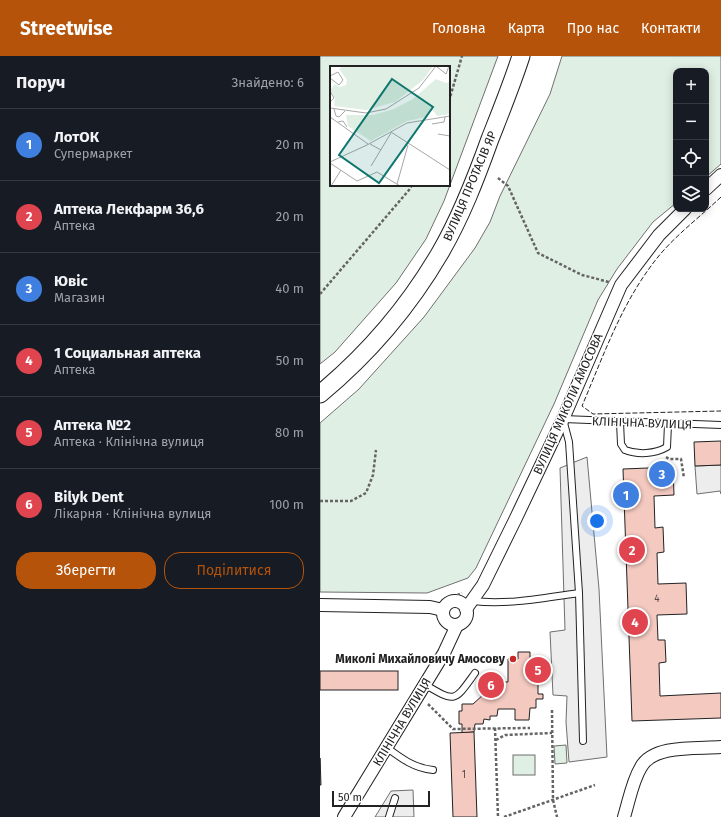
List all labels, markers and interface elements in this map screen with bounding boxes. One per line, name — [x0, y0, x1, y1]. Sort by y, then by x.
text: Streetwise — [20, 17, 113, 40]
text: Головна — [432, 20, 486, 37]
text: Карта — [508, 20, 545, 37]
text: Про нас — [567, 20, 619, 37]
text: Контакти — [641, 20, 701, 37]
inset map — [330, 66, 450, 186]
map controls — [673, 68, 709, 212]
button: + — [673, 68, 709, 104]
text: Поруч — [16, 72, 65, 93]
text: Знайдено: 6 — [232, 75, 304, 90]
button: − — [673, 104, 709, 140]
text: ЛотОК — [54, 128, 99, 146]
street label: ВУЛИЦЯ ПРОТАСІВ ЯР — [440, 129, 500, 243]
text: 1 — [26, 137, 32, 152]
text: 20 m — [276, 137, 304, 152]
button: locate — [673, 140, 709, 176]
text: Супермаркет — [54, 146, 132, 161]
button: layers — [673, 176, 709, 212]
text: Аптека Лекфарм 36,6 — [54, 200, 204, 218]
text: 2 — [26, 209, 32, 224]
text: 20 m — [276, 209, 304, 224]
text: Аптека — [54, 218, 95, 233]
text: Ювіс — [54, 272, 88, 290]
text: 3 — [26, 281, 32, 296]
text: 40 m — [275, 281, 304, 296]
text: Магазин — [54, 290, 105, 305]
street label: ВУЛИЦЯ МИКОЛИ АМОСОВА — [531, 331, 606, 477]
text: 1 Социальная аптека — [54, 344, 201, 362]
text: 4 — [25, 353, 33, 368]
text: 50 m — [276, 353, 304, 368]
text: Аптека — [54, 362, 95, 377]
street label: КЛІНІЧНА ВУЛИЦЯ — [592, 414, 692, 432]
text: Аптека №2 — [54, 416, 131, 434]
text: 5 — [26, 425, 32, 440]
text: 80 m — [275, 425, 304, 440]
text: Аптека · Клінічна вулиця — [54, 434, 204, 449]
pin: 3 — [649, 459, 675, 489]
pin: 1 — [613, 480, 639, 510]
text: Bilyk Dent — [54, 488, 124, 506]
text: 6 — [25, 497, 33, 512]
text: 100 m — [269, 497, 304, 512]
text: Лікарня · Клінічна вулиця — [54, 506, 212, 521]
your location — [587, 511, 607, 531]
pin: 2 — [619, 535, 645, 565]
button: Зберегти — [16, 552, 156, 589]
button: Поділитися — [164, 552, 304, 589]
house number: 4 — [654, 593, 660, 605]
pin: 4 — [622, 607, 648, 637]
place label: Миколі Михайловичу Амосову — [335, 652, 506, 666]
marker: Миколі Михайловичу Амосову — [508, 654, 518, 664]
pin: 5 — [525, 655, 551, 685]
pin: 6 — [478, 670, 504, 700]
street label: КЛІНІЧНА ВУЛИЦЯ — [370, 675, 434, 769]
house number: 1 — [462, 769, 466, 781]
scale bar — [332, 789, 430, 808]
text: 50 m — [338, 791, 362, 804]

